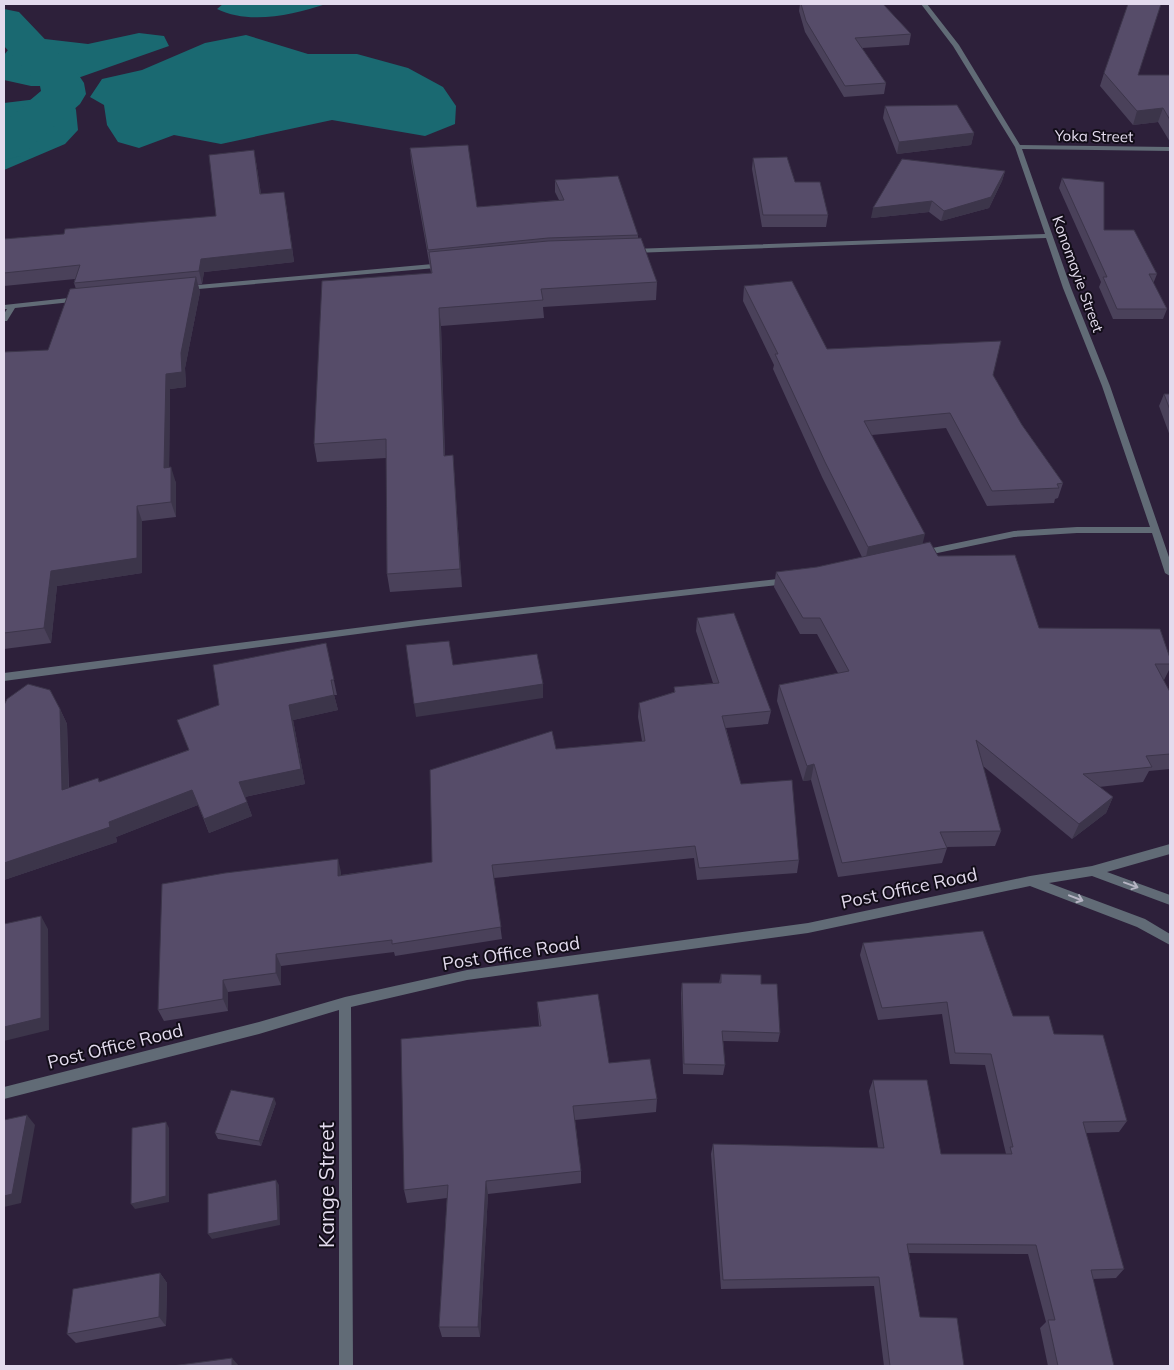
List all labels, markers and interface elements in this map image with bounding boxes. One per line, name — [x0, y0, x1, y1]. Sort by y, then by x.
street label: Yoka Street — [1054, 126, 1133, 146]
street label: Konomayie Street — [1048, 213, 1108, 335]
street label: Post Office Road — [839, 862, 979, 914]
one-way arrow — [1123, 881, 1138, 890]
one-way arrow — [1068, 894, 1083, 903]
street label: Post Office Road — [441, 931, 581, 975]
street label: Post Office Road — [45, 1018, 185, 1074]
street label: Kange Street — [313, 1122, 339, 1248]

